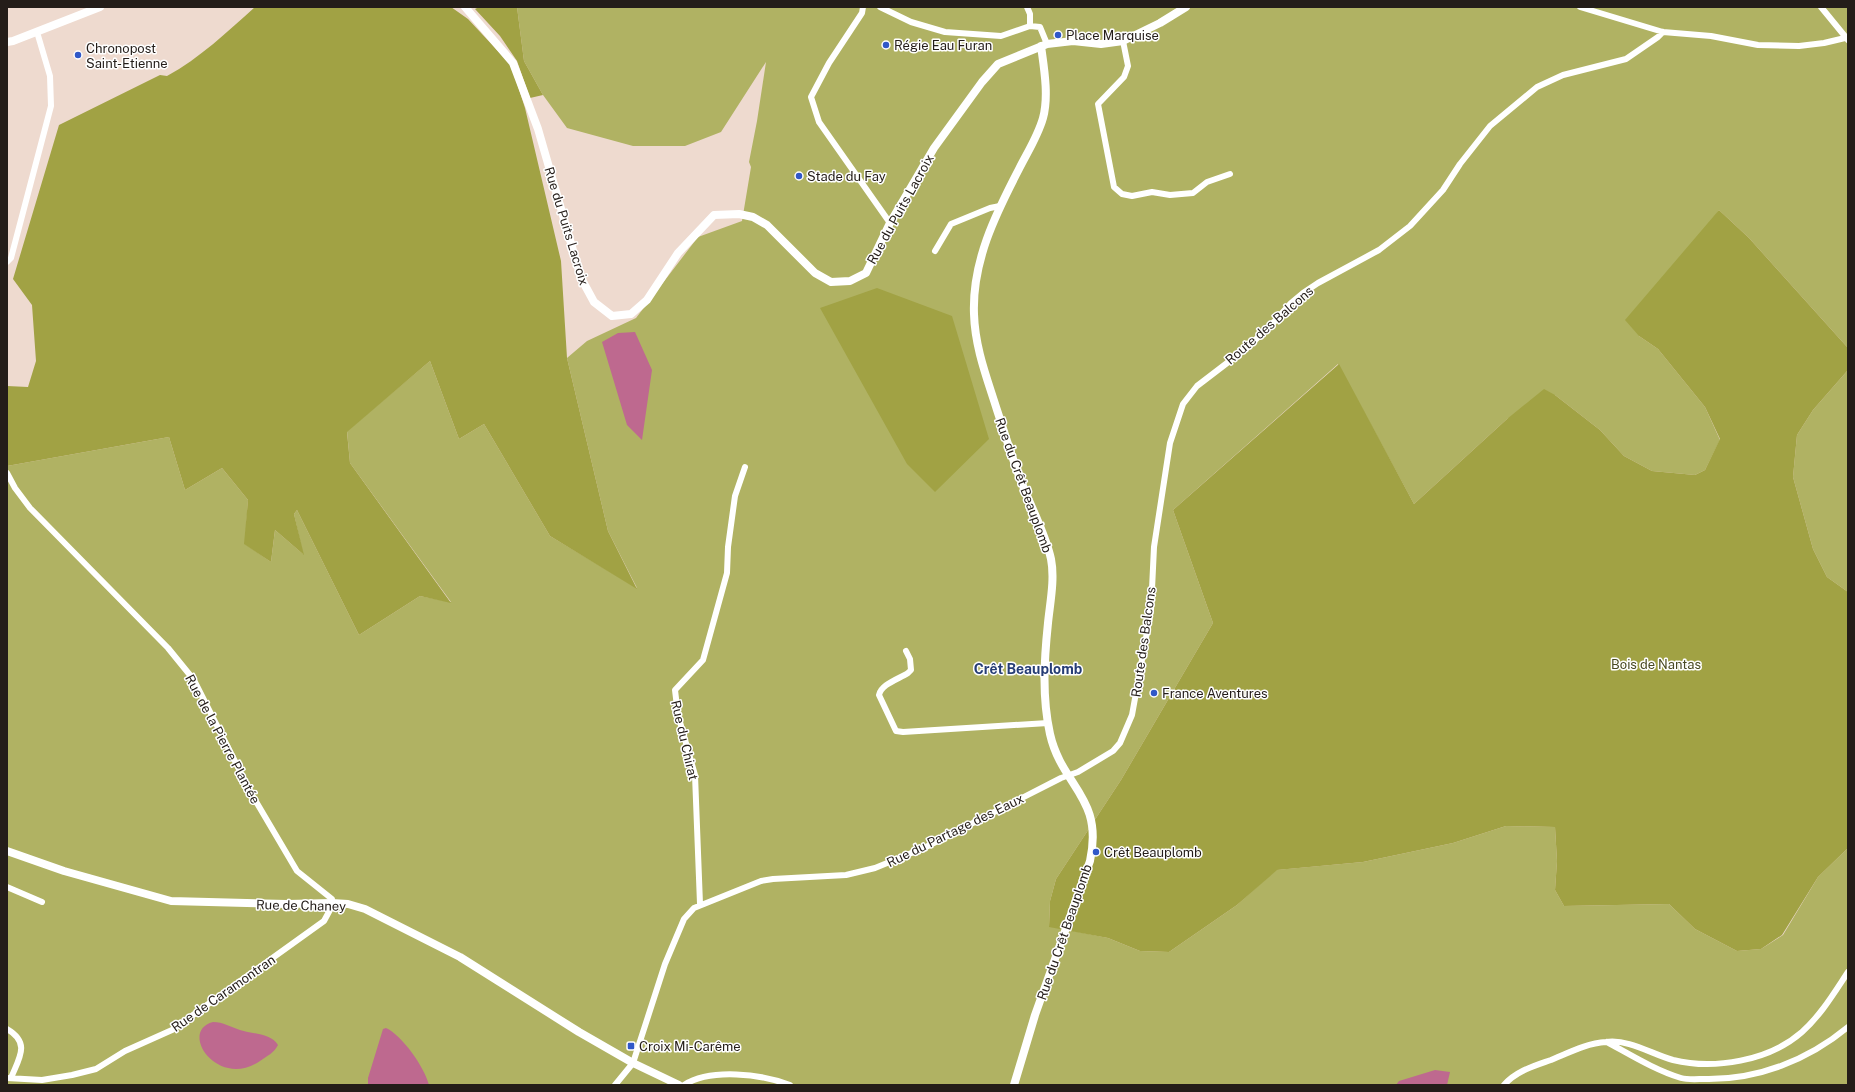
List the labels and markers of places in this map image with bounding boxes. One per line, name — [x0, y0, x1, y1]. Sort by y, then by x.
place label: Place Marquise — [1066, 28, 1159, 43]
marker: Place Marquise — [1053, 30, 1063, 40]
place label: Régie Eau Furan — [894, 38, 992, 53]
marker: Régie Eau Furan — [881, 40, 891, 50]
place label: Chronopost Saint-Etienne — [86, 41, 168, 71]
marker: Chronopost Saint-Etienne — [73, 50, 83, 60]
place label: Stade du Fay — [807, 169, 886, 184]
marker: Stade du Fay — [794, 171, 804, 181]
place label: France Aventures — [1162, 686, 1268, 701]
marker: France Aventures — [1149, 688, 1159, 698]
place label: Crêt Beauplomb — [1104, 845, 1202, 860]
marker: Crêt Beauplomb — [1091, 847, 1101, 857]
place label: Croix Mi-Carême — [639, 1039, 741, 1054]
marker: Croix Mi-Carême — [626, 1041, 636, 1051]

